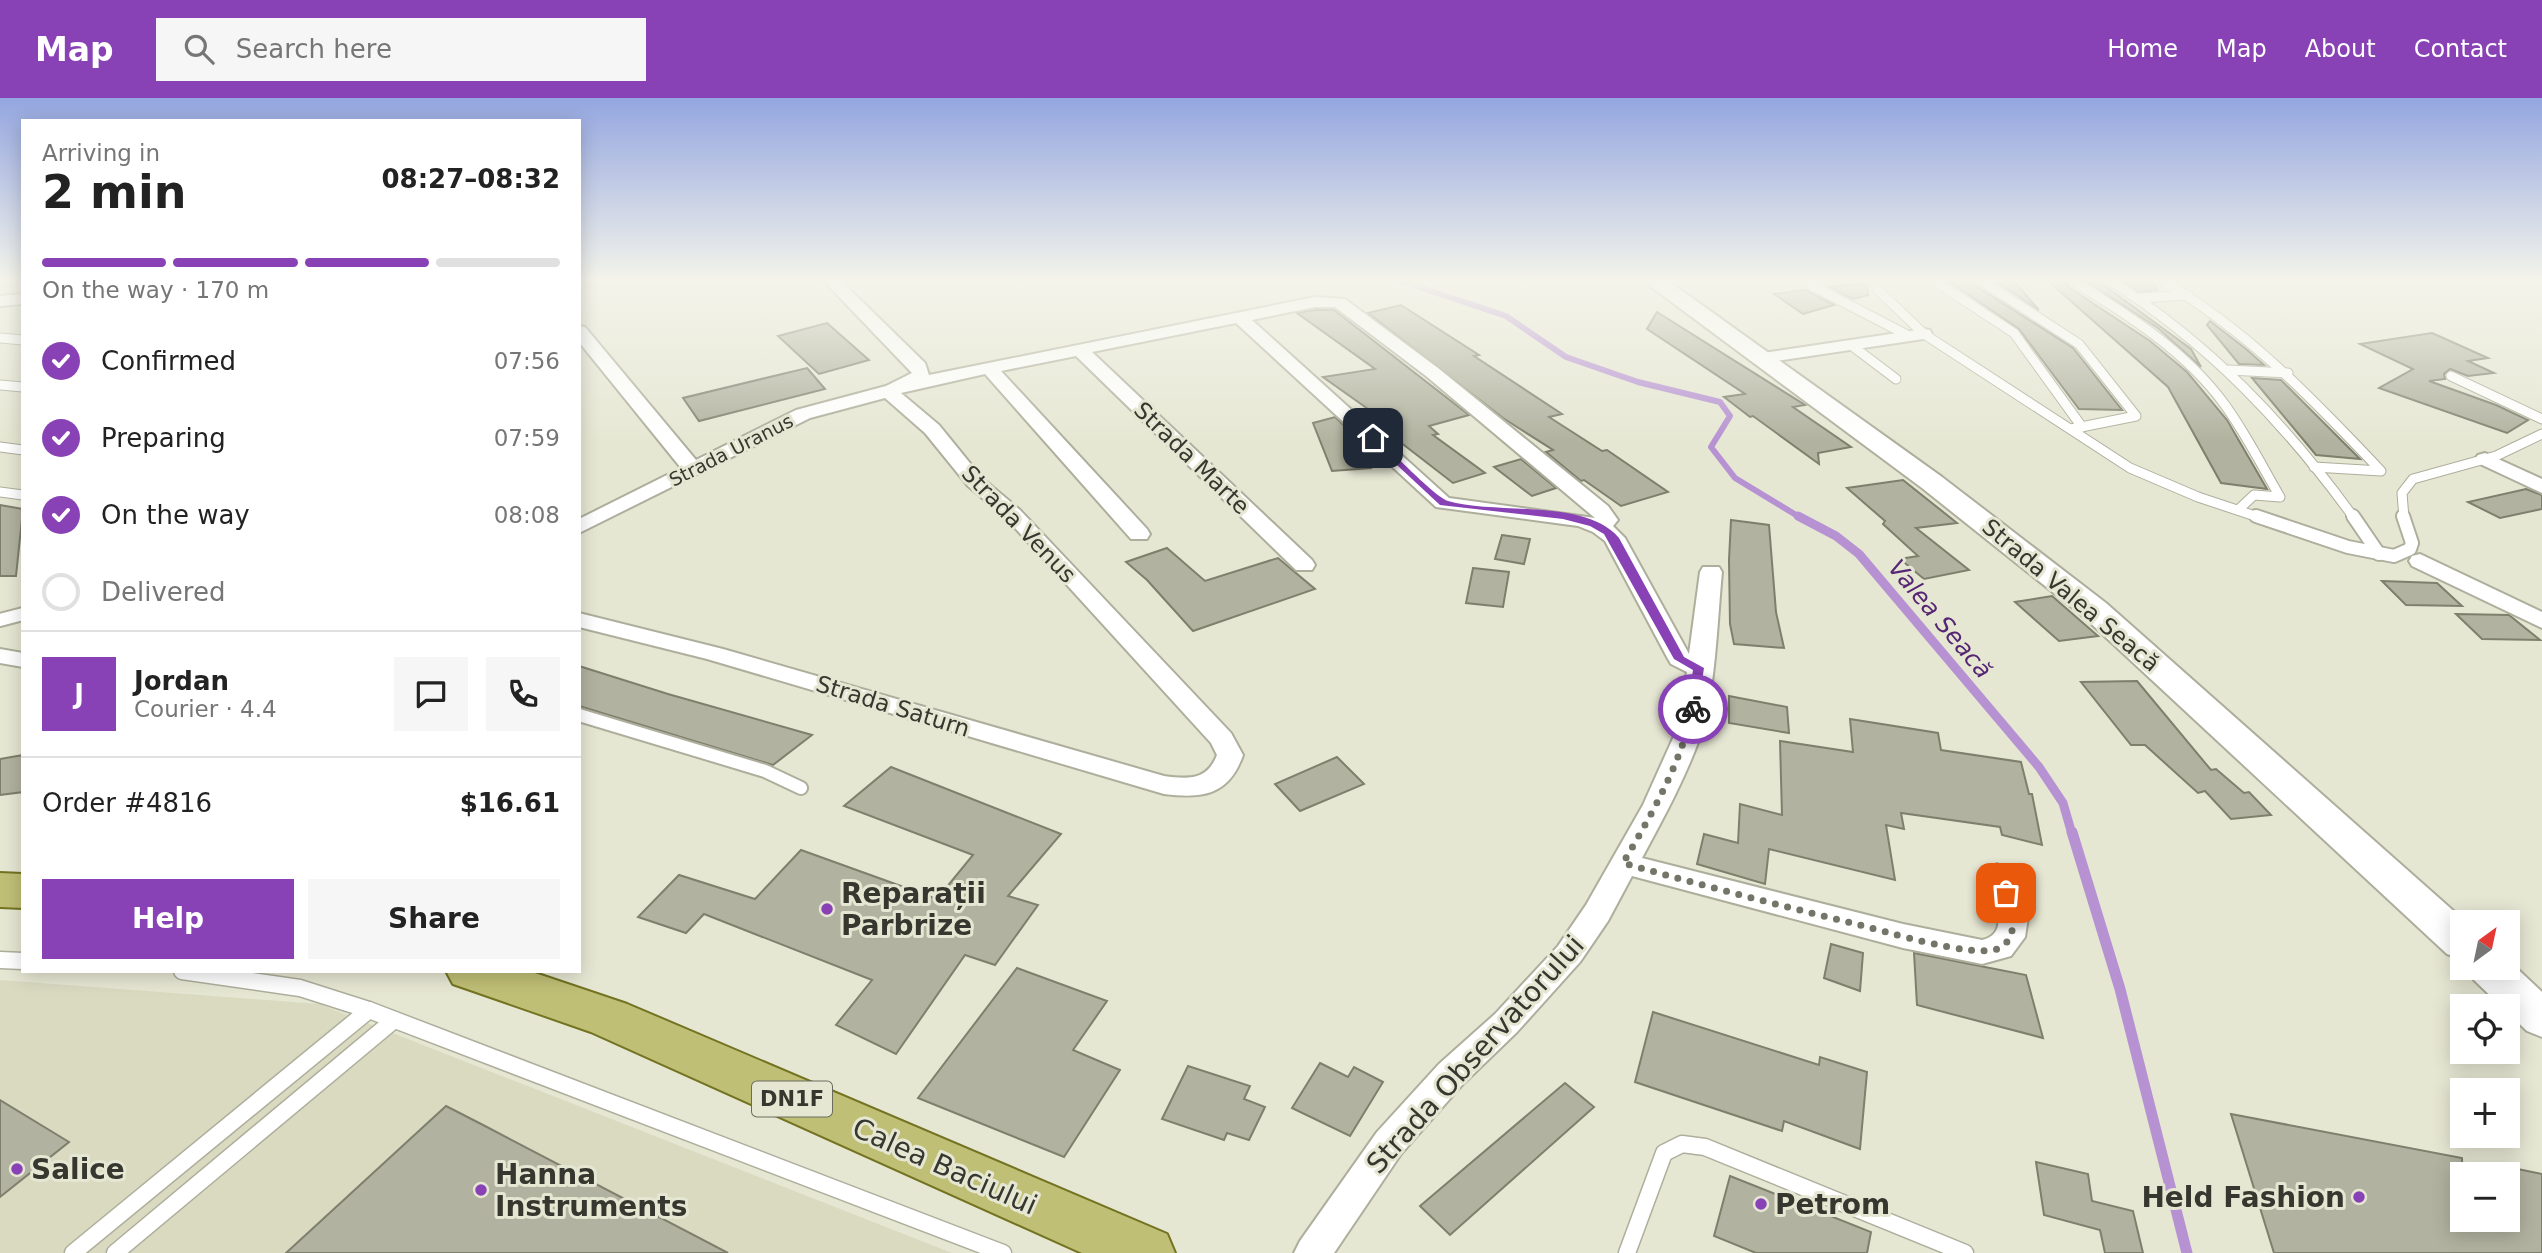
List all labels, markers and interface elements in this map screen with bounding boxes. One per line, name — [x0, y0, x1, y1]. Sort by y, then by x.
search box — [156, 18, 646, 81]
text: Map — [35, 30, 114, 69]
icon: search — [180, 30, 218, 68]
text: Search here — [236, 34, 392, 64]
text: Home — [2107, 35, 2178, 63]
text: Map — [2216, 35, 2267, 63]
text: About — [2305, 35, 2376, 63]
text: Contact — [2414, 35, 2507, 63]
text: Arriving in — [42, 140, 160, 166]
text: 08:27–08:32 — [381, 164, 560, 194]
text: 2 min — [42, 165, 186, 219]
text: On the way · 170 m — [42, 277, 269, 303]
icon: check — [42, 342, 80, 380]
text: Confirmed — [101, 346, 236, 376]
text: 07:56 — [494, 348, 560, 374]
street label: Strada Marte — [1129, 397, 1255, 519]
pin — [1343, 408, 1403, 468]
street label: Strada Uranus — [665, 409, 797, 491]
icon: check — [42, 419, 80, 457]
icon: home — [1354, 419, 1392, 457]
text: Preparing — [101, 423, 226, 453]
text: 07:59 — [494, 425, 560, 451]
street label: Strada Venus — [957, 460, 1081, 588]
icon: check — [42, 496, 80, 534]
text: On the way — [101, 500, 250, 530]
text: 08:08 — [494, 502, 560, 528]
street label: Strada Valea Seacă — [1977, 513, 2165, 677]
water label: Valea Seacă — [1882, 554, 1998, 684]
text: Delivered — [101, 577, 225, 607]
button: chat — [394, 657, 468, 731]
button: phone — [486, 657, 560, 731]
text: Jordan — [134, 666, 229, 696]
street label: Strada Saturn — [813, 670, 973, 742]
courier — [1658, 674, 1728, 744]
text: J — [74, 679, 84, 709]
icon: bike — [1674, 690, 1712, 728]
text: Courier · 4.4 — [134, 696, 277, 722]
text: Order #4816 — [42, 788, 212, 818]
text: $16.61 — [460, 788, 560, 818]
pin — [1976, 863, 2036, 923]
icon: bag — [1987, 874, 2025, 912]
place label: Reparații Parbrize — [841, 877, 986, 942]
button: Help — [42, 879, 294, 959]
button: Share — [308, 879, 560, 959]
marker: Reparații Parbrize — [819, 901, 835, 917]
north arrow — [2450, 910, 2520, 980]
map controls — [2450, 910, 2520, 1232]
street label: Strada Observatorului — [1360, 929, 1591, 1180]
button: locate — [2450, 994, 2520, 1064]
button: + — [2450, 1078, 2520, 1148]
road number: DN1F — [752, 1082, 832, 1116]
street label: Calea Baciului — [847, 1111, 1042, 1222]
place label: Salice — [31, 1153, 125, 1186]
place label: Hanna Instruments — [495, 1158, 687, 1223]
marker: Salice — [9, 1161, 25, 1177]
button: − — [2450, 1162, 2520, 1232]
place label: Held Fashion — [2141, 1181, 2345, 1214]
marker: Hanna Instruments — [473, 1182, 489, 1198]
place label: Petrom — [1775, 1188, 1890, 1221]
marker: Held Fashion — [2351, 1189, 2367, 1205]
marker: Petrom — [1753, 1196, 1769, 1212]

